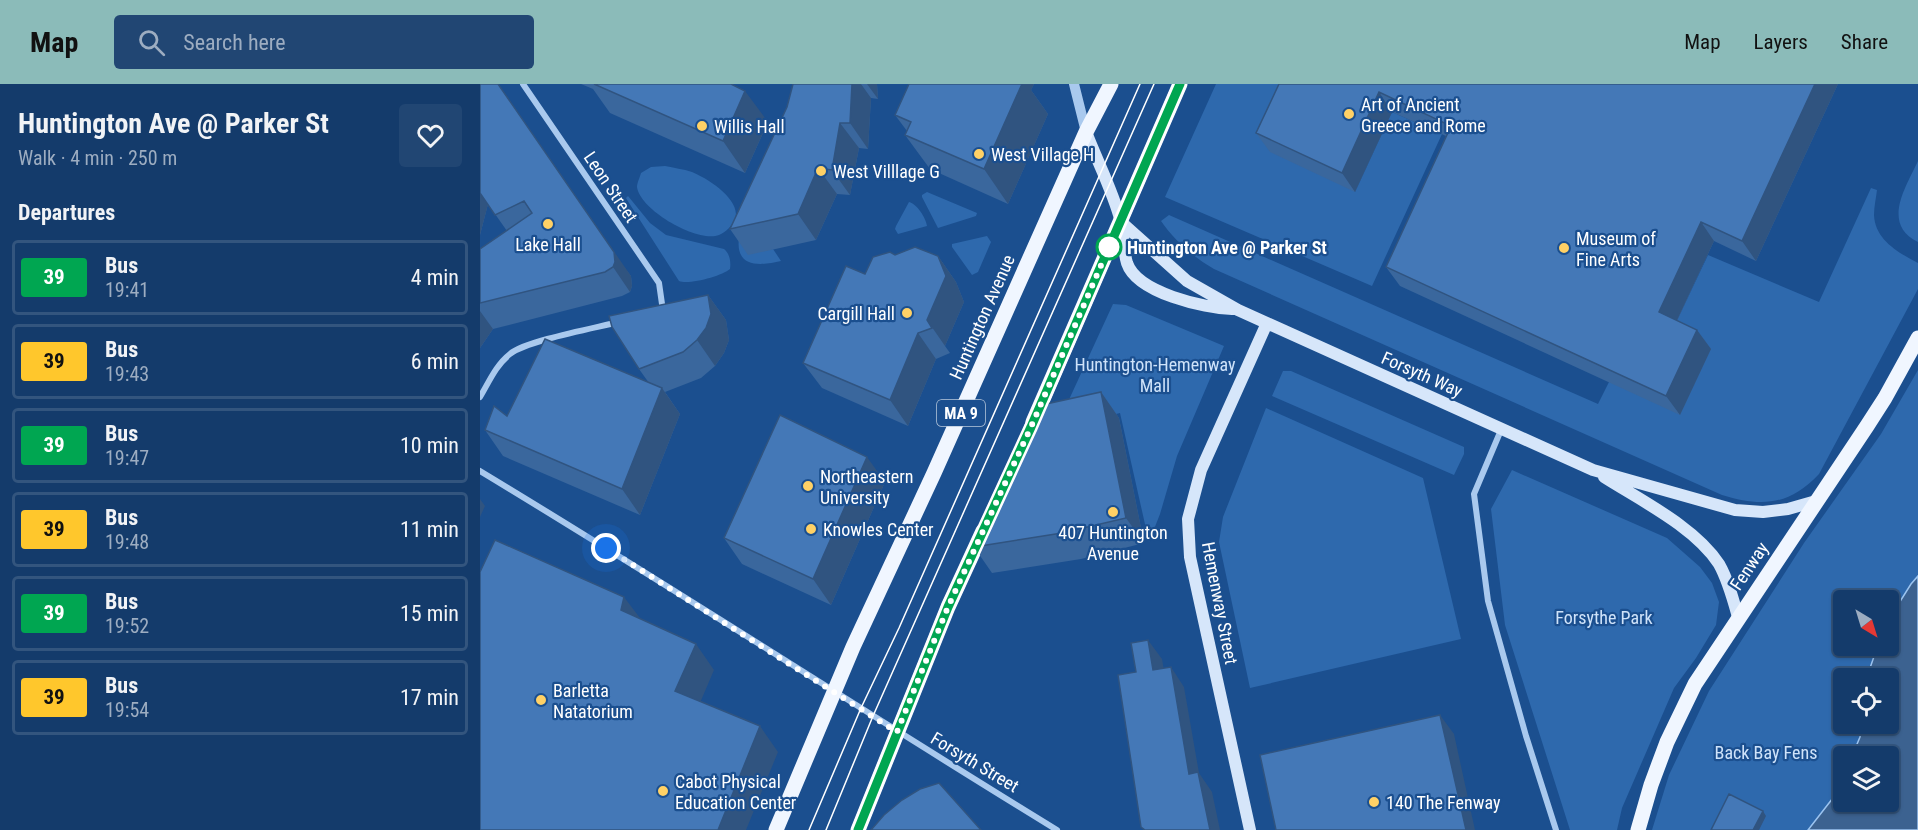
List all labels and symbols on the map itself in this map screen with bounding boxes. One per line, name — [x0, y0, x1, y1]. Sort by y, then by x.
place label: Art of Ancient Greece and Rome — [1361, 94, 1486, 136]
marker: Art of Ancient Greece and Rome — [1342, 107, 1356, 121]
place label: Willis Hall — [714, 116, 785, 137]
marker: Willis Hall — [695, 119, 709, 133]
place label: West Village H — [991, 144, 1094, 165]
marker: West Village H — [972, 147, 986, 161]
street label: Leon Street — [580, 148, 642, 226]
place label: West Villlage G — [833, 161, 940, 182]
marker: West Villlage G — [814, 164, 828, 178]
marker: Lake Hall — [541, 217, 555, 231]
place label: Museum of Fine Arts — [1576, 228, 1656, 270]
place label: Lake Hall — [515, 234, 581, 255]
marker: Huntington Ave @ Parker St — [1096, 234, 1122, 260]
place label: Huntington Ave @ Parker St — [1127, 237, 1327, 258]
marker: Museum of Fine Arts — [1557, 241, 1571, 255]
street label: Huntington Avenue — [945, 251, 1019, 383]
place label: Cargill Hall — [817, 303, 895, 324]
marker: Cargill Hall — [900, 306, 914, 320]
street label: Forsyth Way — [1378, 347, 1466, 401]
park label: Huntington-Hemenway Mall — [1075, 354, 1236, 396]
road number: MA 9 — [937, 400, 985, 426]
place label: Northeastern University — [820, 466, 913, 508]
marker: Northeastern University — [801, 479, 815, 493]
marker: 407 Huntington Avenue — [1106, 505, 1120, 519]
place label: Knowles Center — [823, 519, 934, 540]
marker: Knowles Center — [804, 522, 818, 536]
place label: 407 Huntington Avenue — [1058, 522, 1168, 564]
your location — [591, 533, 621, 563]
street label: Fenway — [1725, 538, 1773, 594]
street label: Hemenway Street — [1198, 540, 1242, 666]
north arrow — [1833, 590, 1899, 656]
park label: Forsythe Park — [1555, 607, 1653, 628]
place label: Barletta Natatorium — [553, 680, 633, 722]
marker: Barletta Natatorium — [534, 693, 548, 707]
street label: Forsyth Street — [927, 727, 1023, 797]
park label: Back Bay Fens — [1715, 742, 1817, 763]
place label: Cabot Physical Education Center — [675, 771, 797, 813]
marker: Cabot Physical Education Center — [656, 784, 670, 798]
place label: 140 The Fenway — [1386, 792, 1501, 813]
marker: 140 The Fenway — [1367, 795, 1381, 809]

